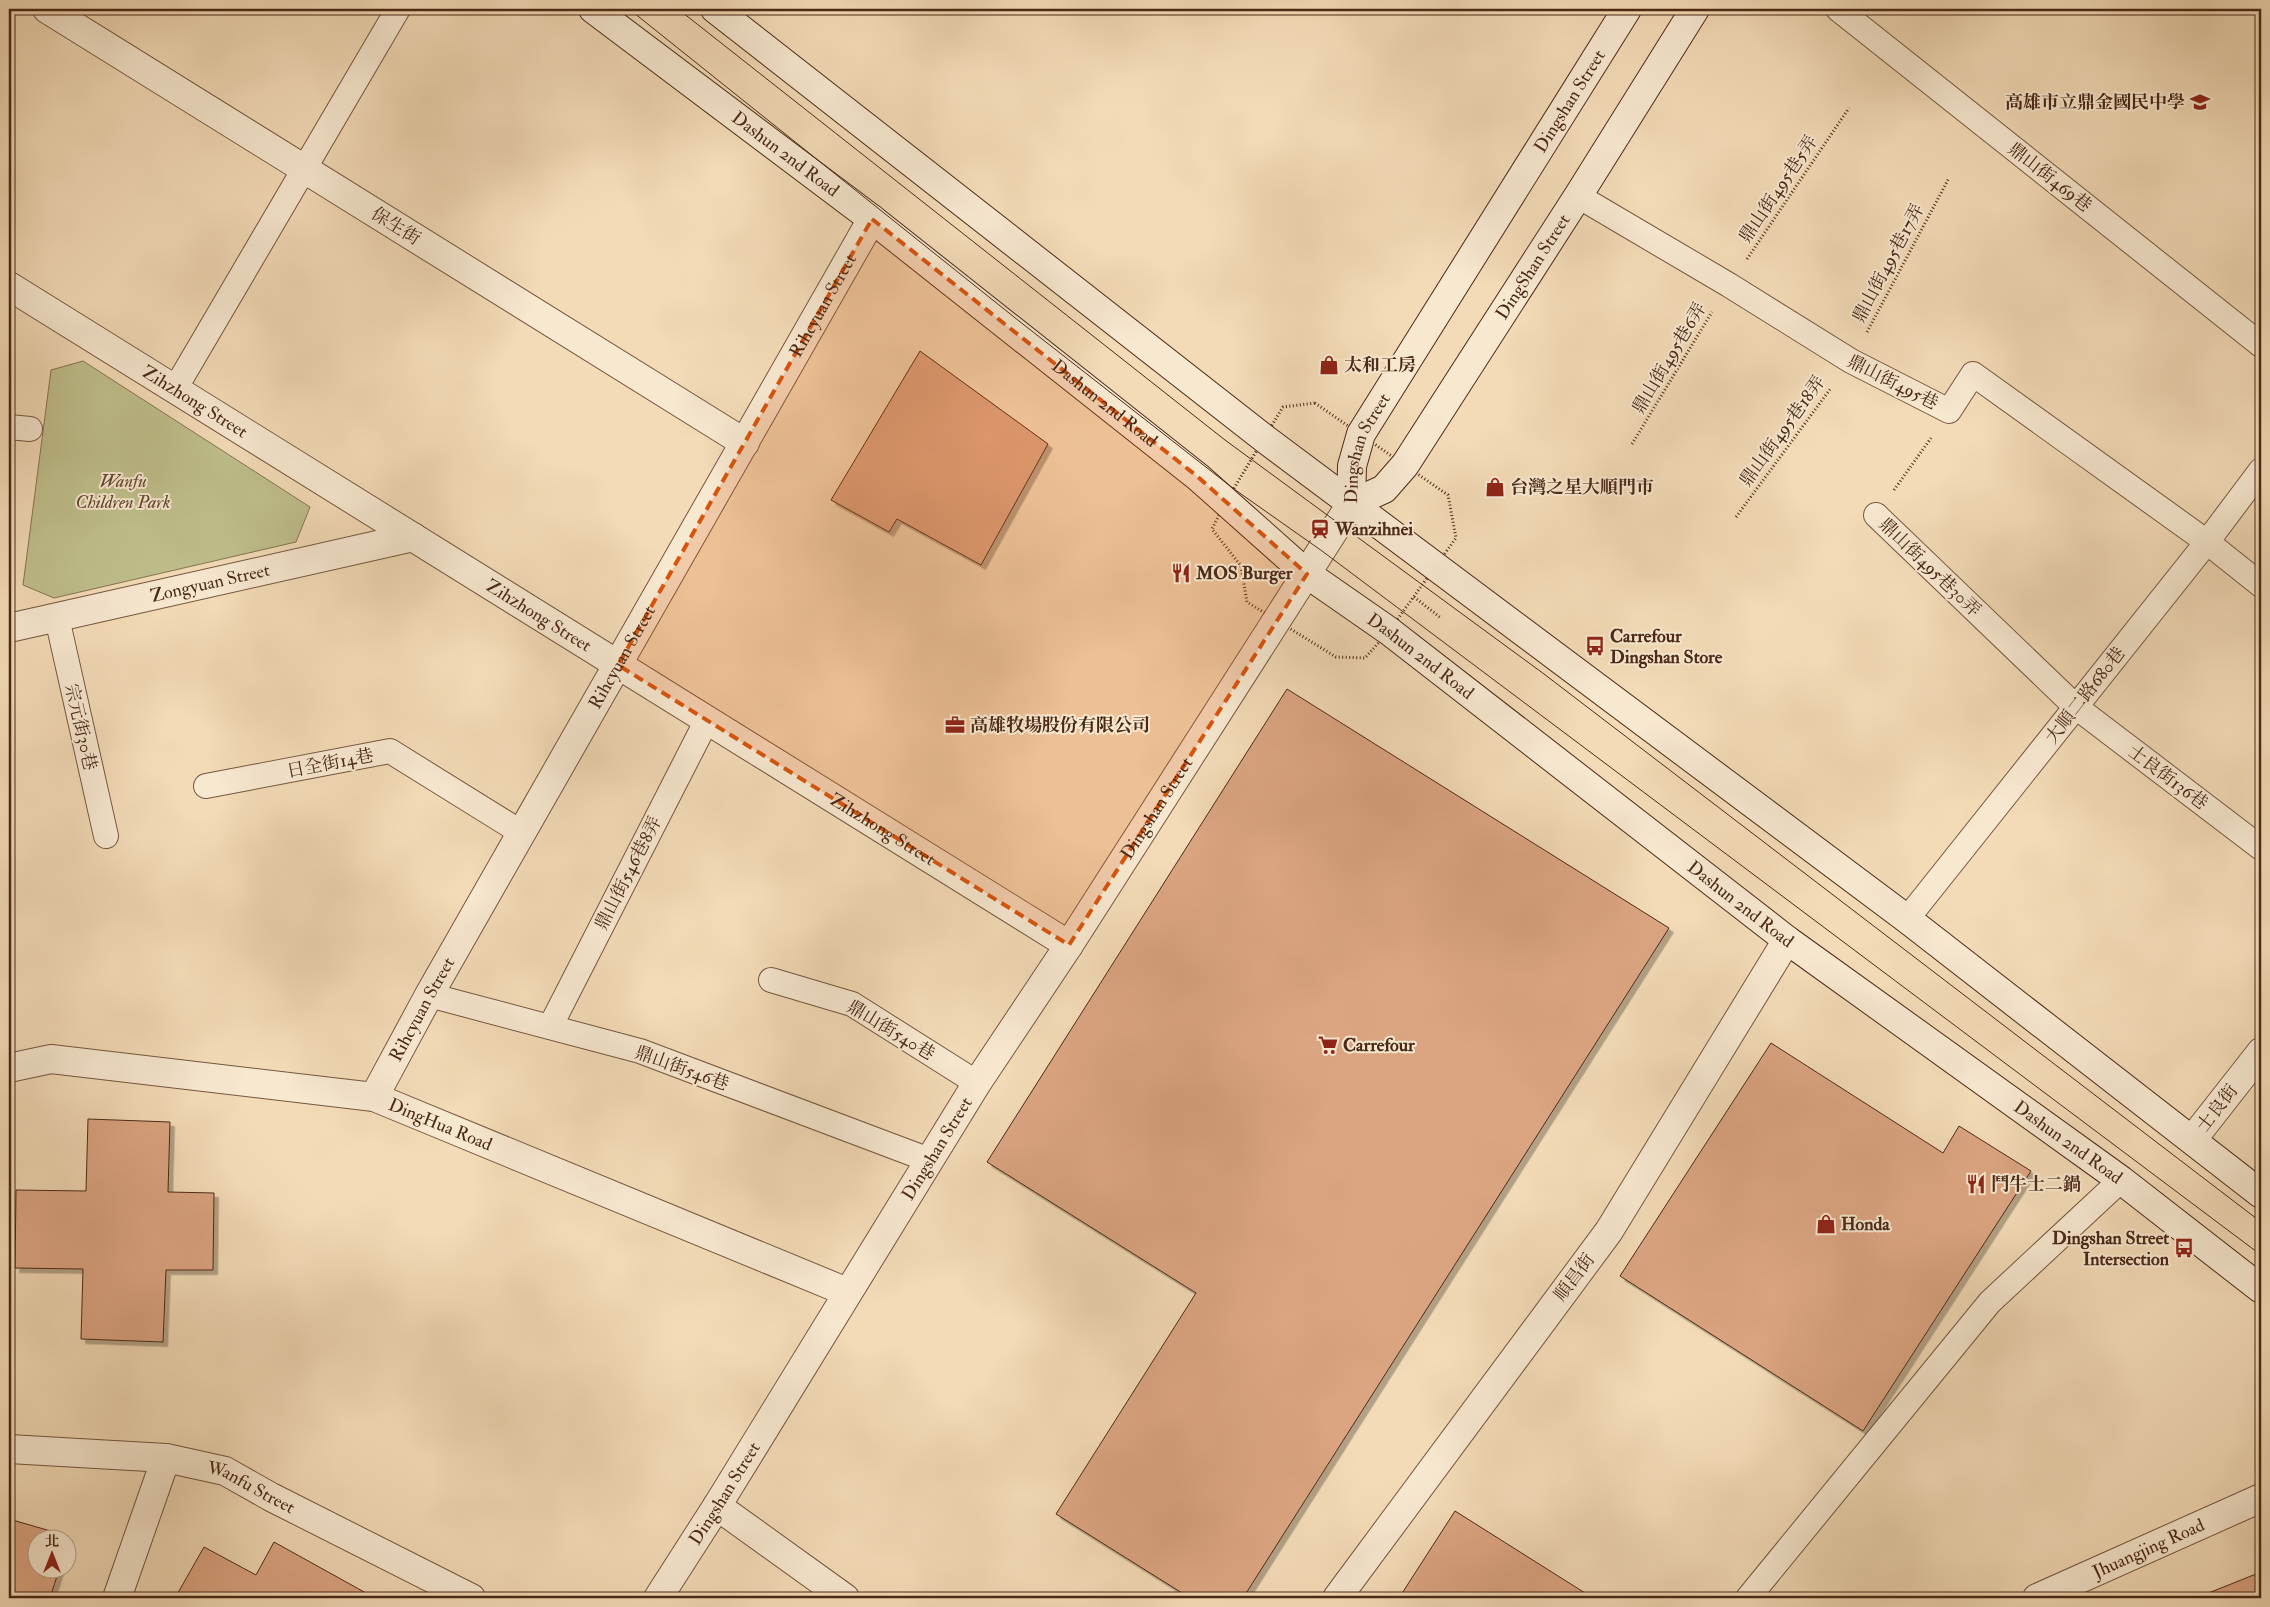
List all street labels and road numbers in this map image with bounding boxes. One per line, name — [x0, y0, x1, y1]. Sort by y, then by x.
street label: Dingshan Street — [1529, 45, 1611, 157]
street label: Dashun 2nd Road — [727, 106, 844, 202]
street label: 鼎山街495巷5弄 — [1734, 131, 1823, 247]
street label: 鼎山街469巷 — [2003, 138, 2096, 217]
street label: 鼎山街495巷17弄 — [1847, 200, 1929, 327]
street label: 保生街 — [367, 202, 425, 250]
street label: DingShan Street — [1491, 210, 1575, 324]
street label: Rihcyuan Street — [785, 250, 862, 361]
street label: 鼎山街495巷6弄 — [1627, 298, 1712, 418]
street label: 鼎山街495巷 — [1844, 350, 1942, 415]
street label: Dashun 2nd Road — [1047, 355, 1162, 453]
street label: Zihzhong Street — [138, 361, 252, 444]
street label: 鼎山街495巷18弄 — [1734, 371, 1830, 491]
street label: Dingshan Street — [1340, 389, 1396, 504]
street label: 鼎山街495巷30弄 — [1874, 513, 1985, 622]
street label: Zongyuan Street — [148, 559, 272, 608]
street label: Zihzhong Street — [482, 574, 596, 657]
street label: Rihcyuan Street — [584, 601, 661, 713]
street label: Dashun 2nd Road — [1362, 608, 1478, 705]
street label: 大順二路680巷 — [2040, 642, 2130, 748]
street label: 宗元街30巷 — [59, 682, 102, 773]
street label: 士良街136巷 — [2123, 740, 2212, 815]
street label: 日全街14巷 — [285, 744, 376, 783]
street label: Dingshan Street — [1116, 753, 1198, 864]
street label: Zihzhong Street — [826, 788, 940, 871]
street label: 鼎山街546巷8弄 — [590, 812, 667, 934]
street label: Dashun 2nd Road — [1683, 856, 1798, 953]
street label: Rihcyuan Street — [384, 953, 460, 1066]
street label: 鼎山街540巷 — [843, 995, 939, 1066]
street label: 鼎山街546巷 — [632, 1041, 732, 1096]
street label: 士良街 — [2192, 1080, 2243, 1137]
street label: DingHua Road — [385, 1093, 496, 1157]
street label: Dingshan Street — [897, 1093, 978, 1205]
street label: Dashun 2nd Road — [2009, 1096, 2127, 1189]
street label: 順昌街 — [1549, 1249, 1600, 1306]
street label: Dingshan Street — [684, 1438, 766, 1549]
street label: Wanfu Street — [204, 1456, 299, 1519]
street label: Jhuangjing Road — [2088, 1514, 2208, 1584]

